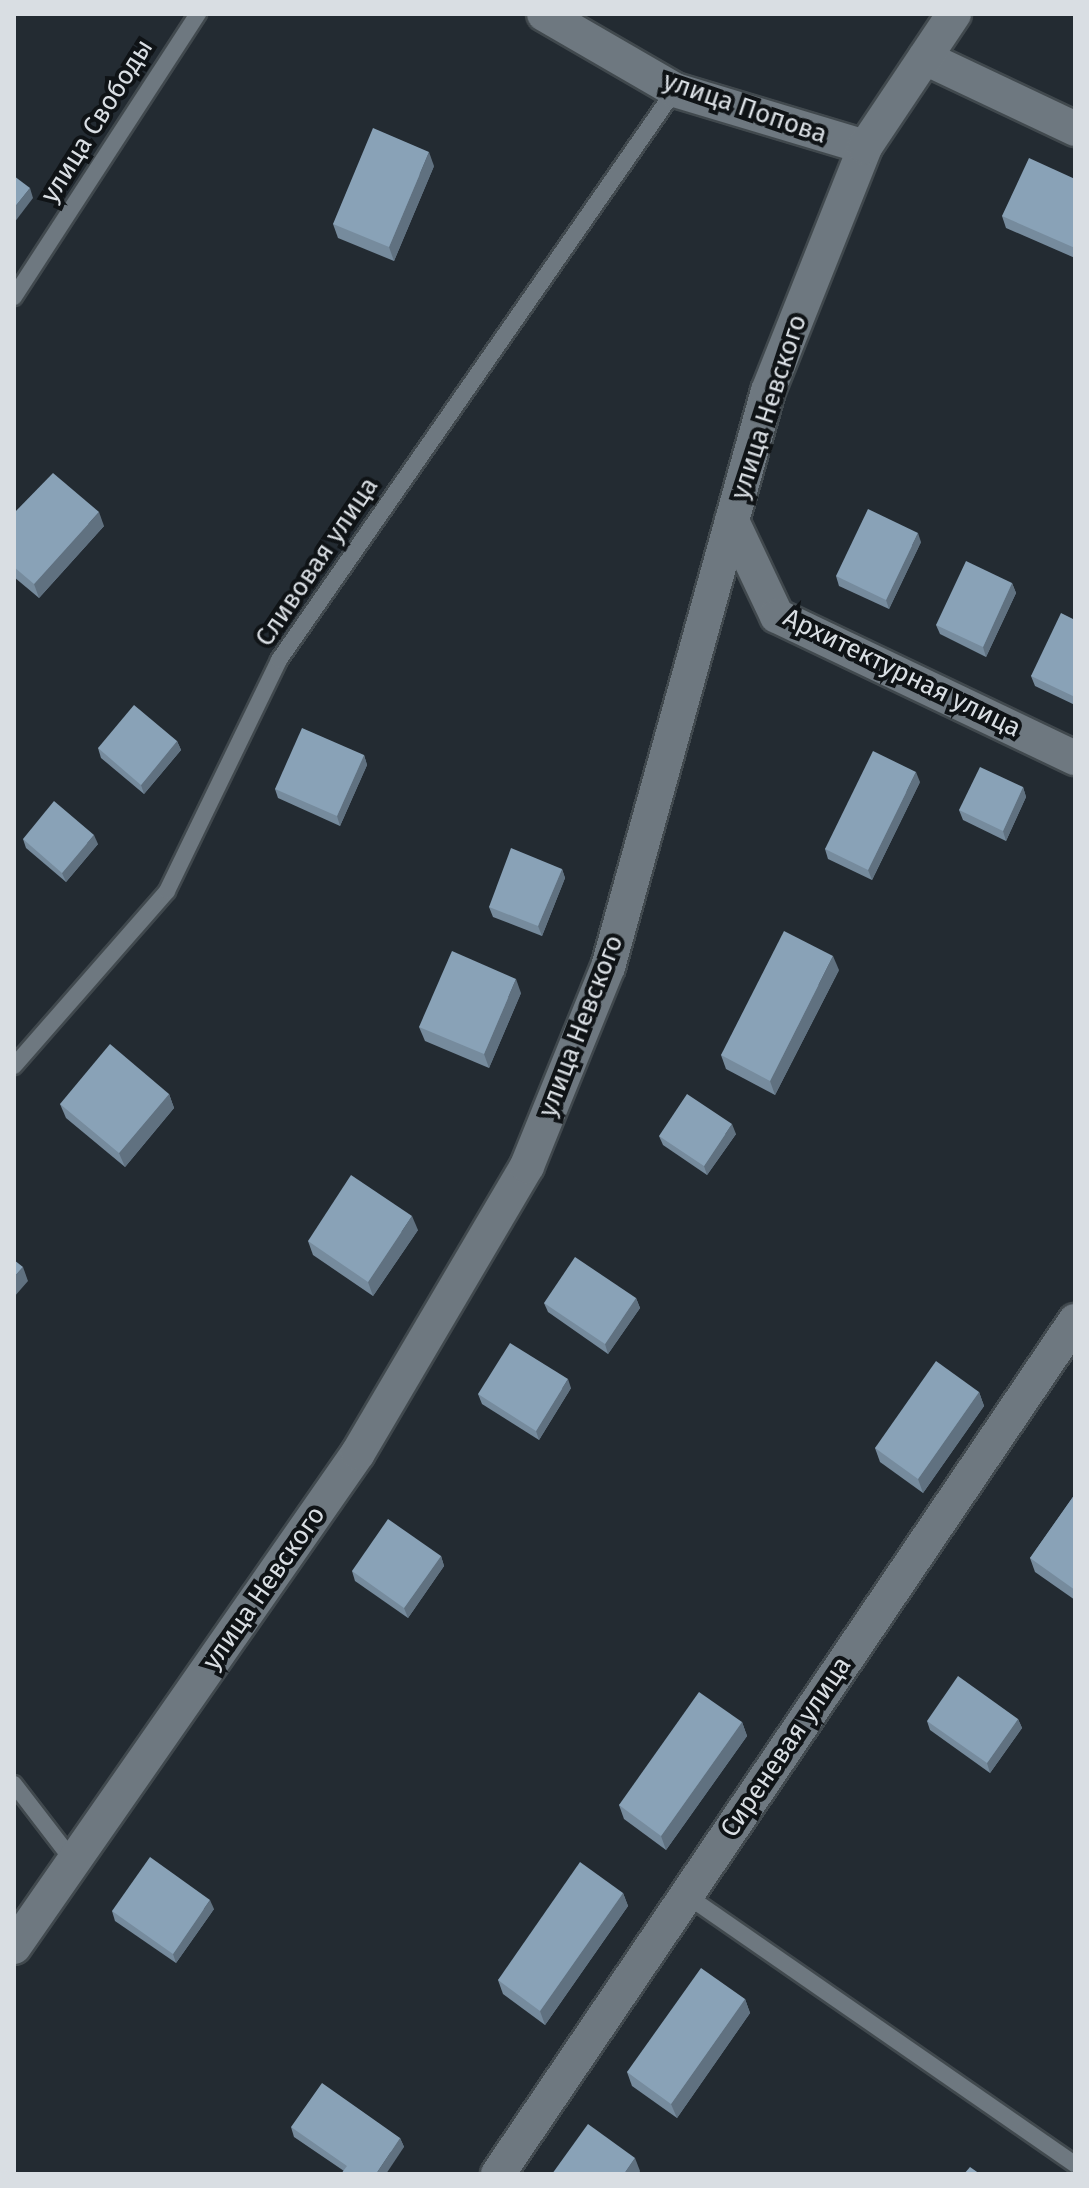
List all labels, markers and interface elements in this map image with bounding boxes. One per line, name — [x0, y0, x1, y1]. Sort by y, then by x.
street label: улица Свободы — [34, 34, 160, 208]
street label: улица Попова — [659, 65, 831, 151]
street label: улица Невского — [724, 311, 814, 503]
street label: Сливовая улица — [249, 472, 385, 652]
street label: Архитектурная улица — [778, 602, 1026, 744]
street label: улица Невского — [532, 931, 630, 1121]
street label: улица Невского — [196, 1500, 332, 1676]
street label: Сиреневая улица — [714, 1651, 858, 1843]

